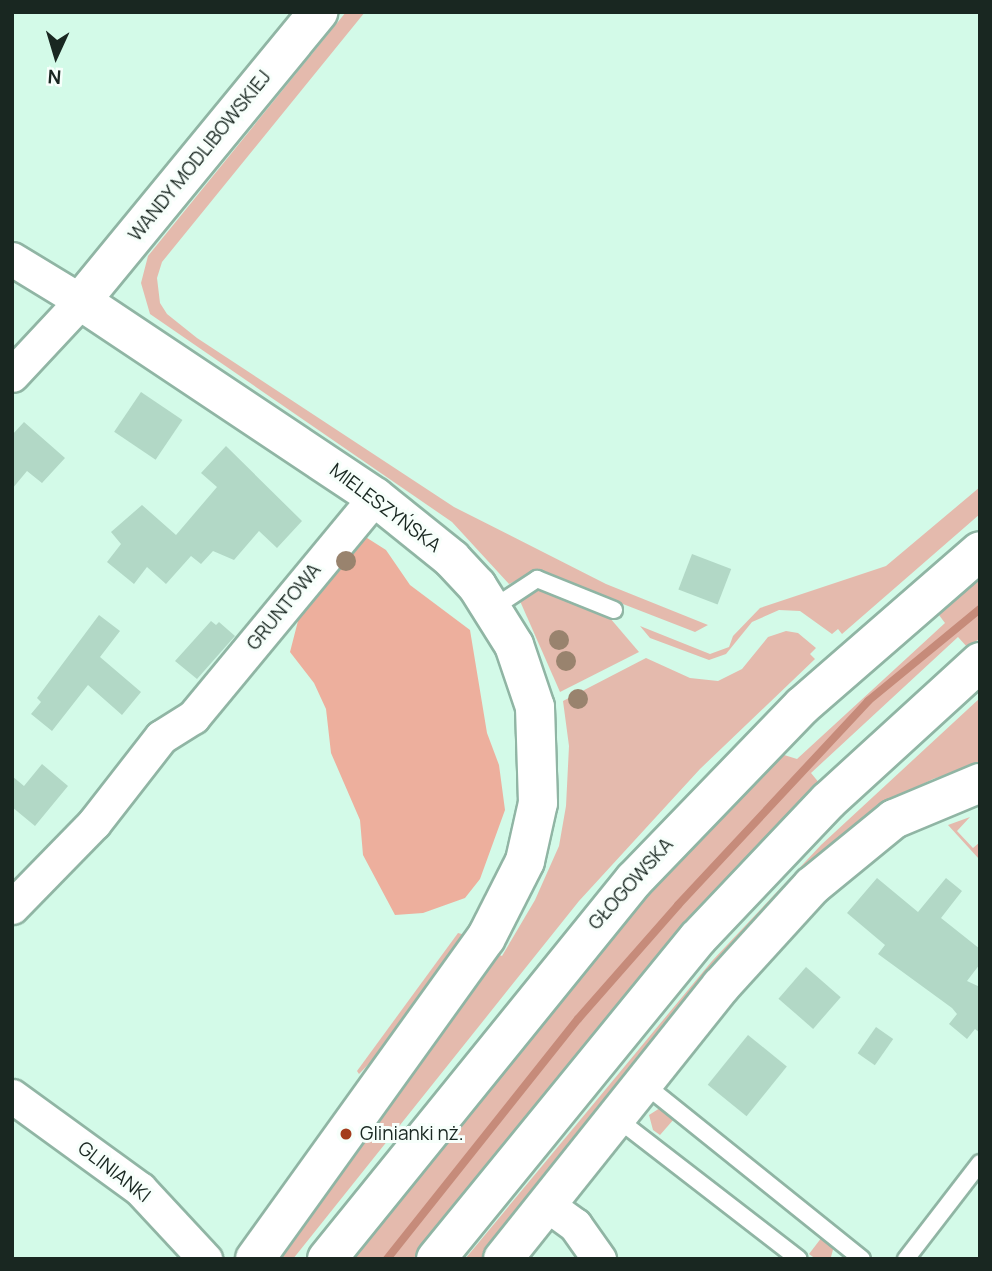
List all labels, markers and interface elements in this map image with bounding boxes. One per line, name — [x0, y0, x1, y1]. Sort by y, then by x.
north arrow — [21, 21, 91, 91]
text: N — [47, 64, 62, 90]
street label: WANDY MODLIBOWSKIEJ — [124, 66, 276, 246]
street label: MIELESZYŃSKA — [325, 459, 445, 557]
street label: GRUNTOWA — [242, 559, 326, 655]
street label: GŁOGOWSKA — [584, 833, 678, 935]
place label: Glinianki nż. — [360, 1123, 464, 1145]
marker: Glinianki nż. — [338, 1126, 354, 1142]
street label: GLINIANKI — [73, 1137, 155, 1207]

